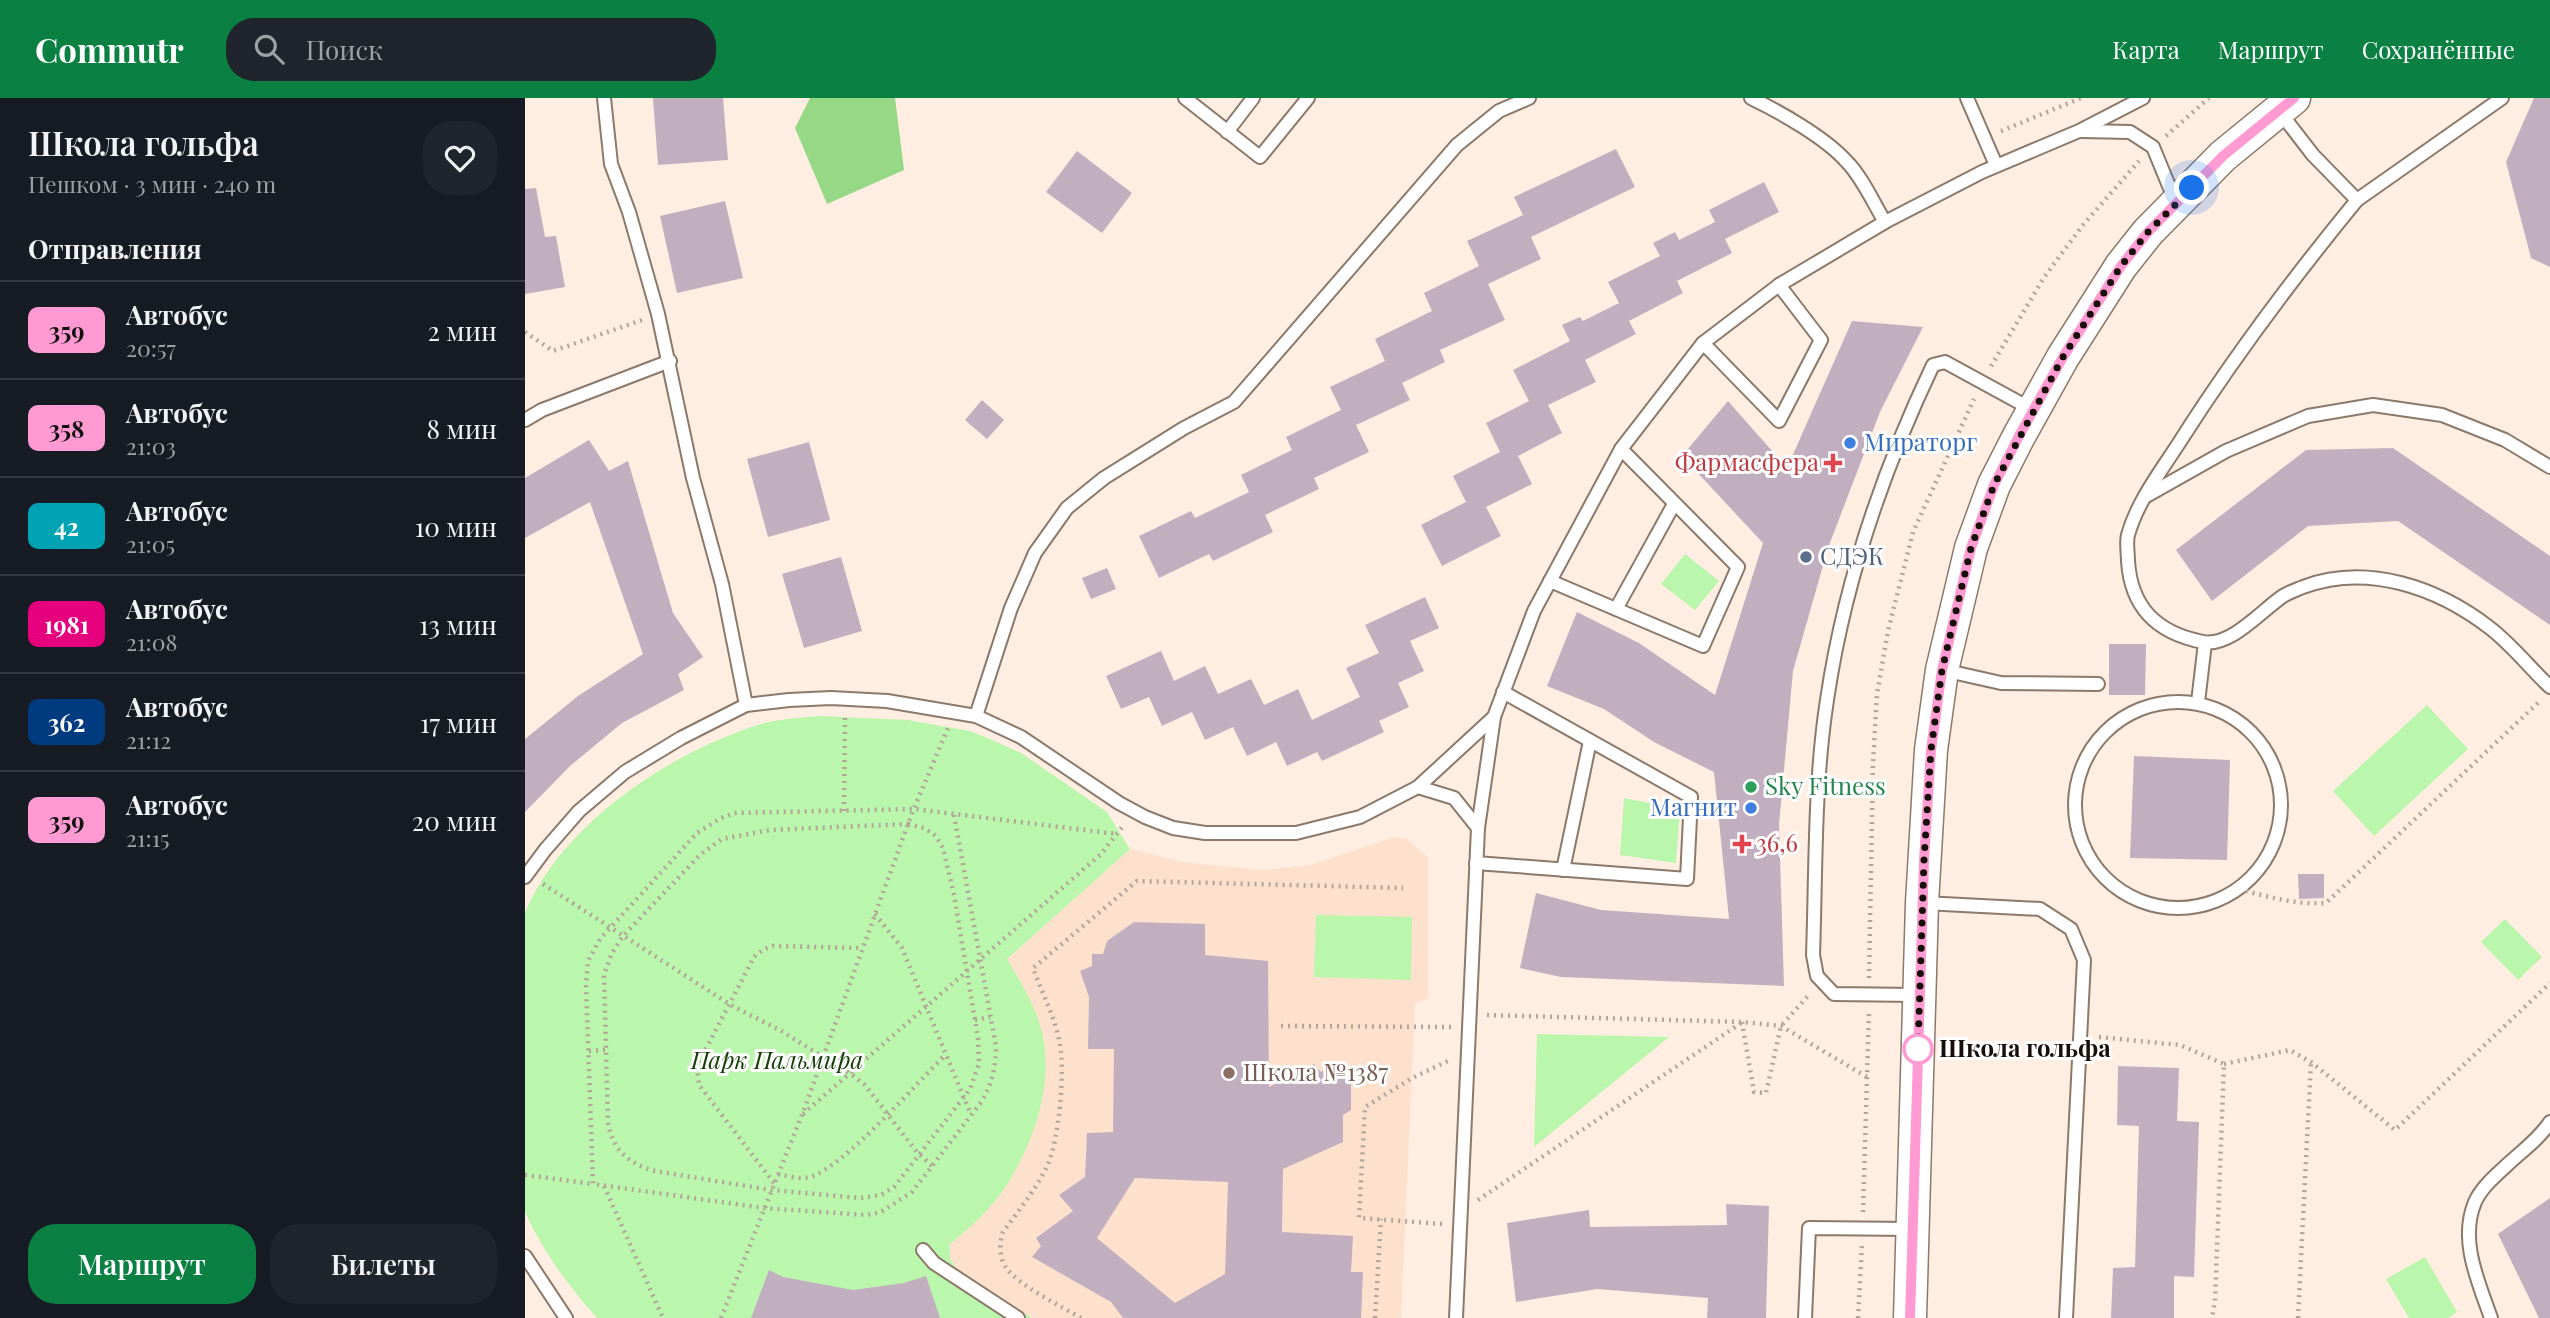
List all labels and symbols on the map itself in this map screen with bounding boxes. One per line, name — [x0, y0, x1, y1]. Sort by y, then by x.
your location — [2174, 170, 2209, 205]
place label: Мираторг — [1864, 425, 1977, 457]
marker: Мираторг — [1842, 435, 1858, 451]
place label: Фармасфера — [1675, 445, 1819, 477]
marker: Фармасфера — [1825, 455, 1841, 471]
place label: СДЭК — [1820, 539, 1884, 571]
marker: СДЭК — [1798, 549, 1814, 565]
place label: Sky Fitness — [1765, 769, 1886, 801]
marker: Sky Fitness — [1743, 779, 1759, 795]
place label: Магнит — [1650, 790, 1737, 822]
marker: Магнит — [1743, 800, 1759, 816]
place label: 36,6 — [1756, 826, 1798, 858]
marker: 36,6 — [1734, 836, 1750, 852]
place label: Школа гольфа — [1939, 1031, 2111, 1063]
marker: Школа гольфа — [1903, 1034, 1933, 1064]
park label: Парк Пальмира — [690, 1043, 863, 1075]
place label: Школа №1387 — [1243, 1055, 1388, 1087]
marker: Школа №1387 — [1221, 1065, 1237, 1081]

